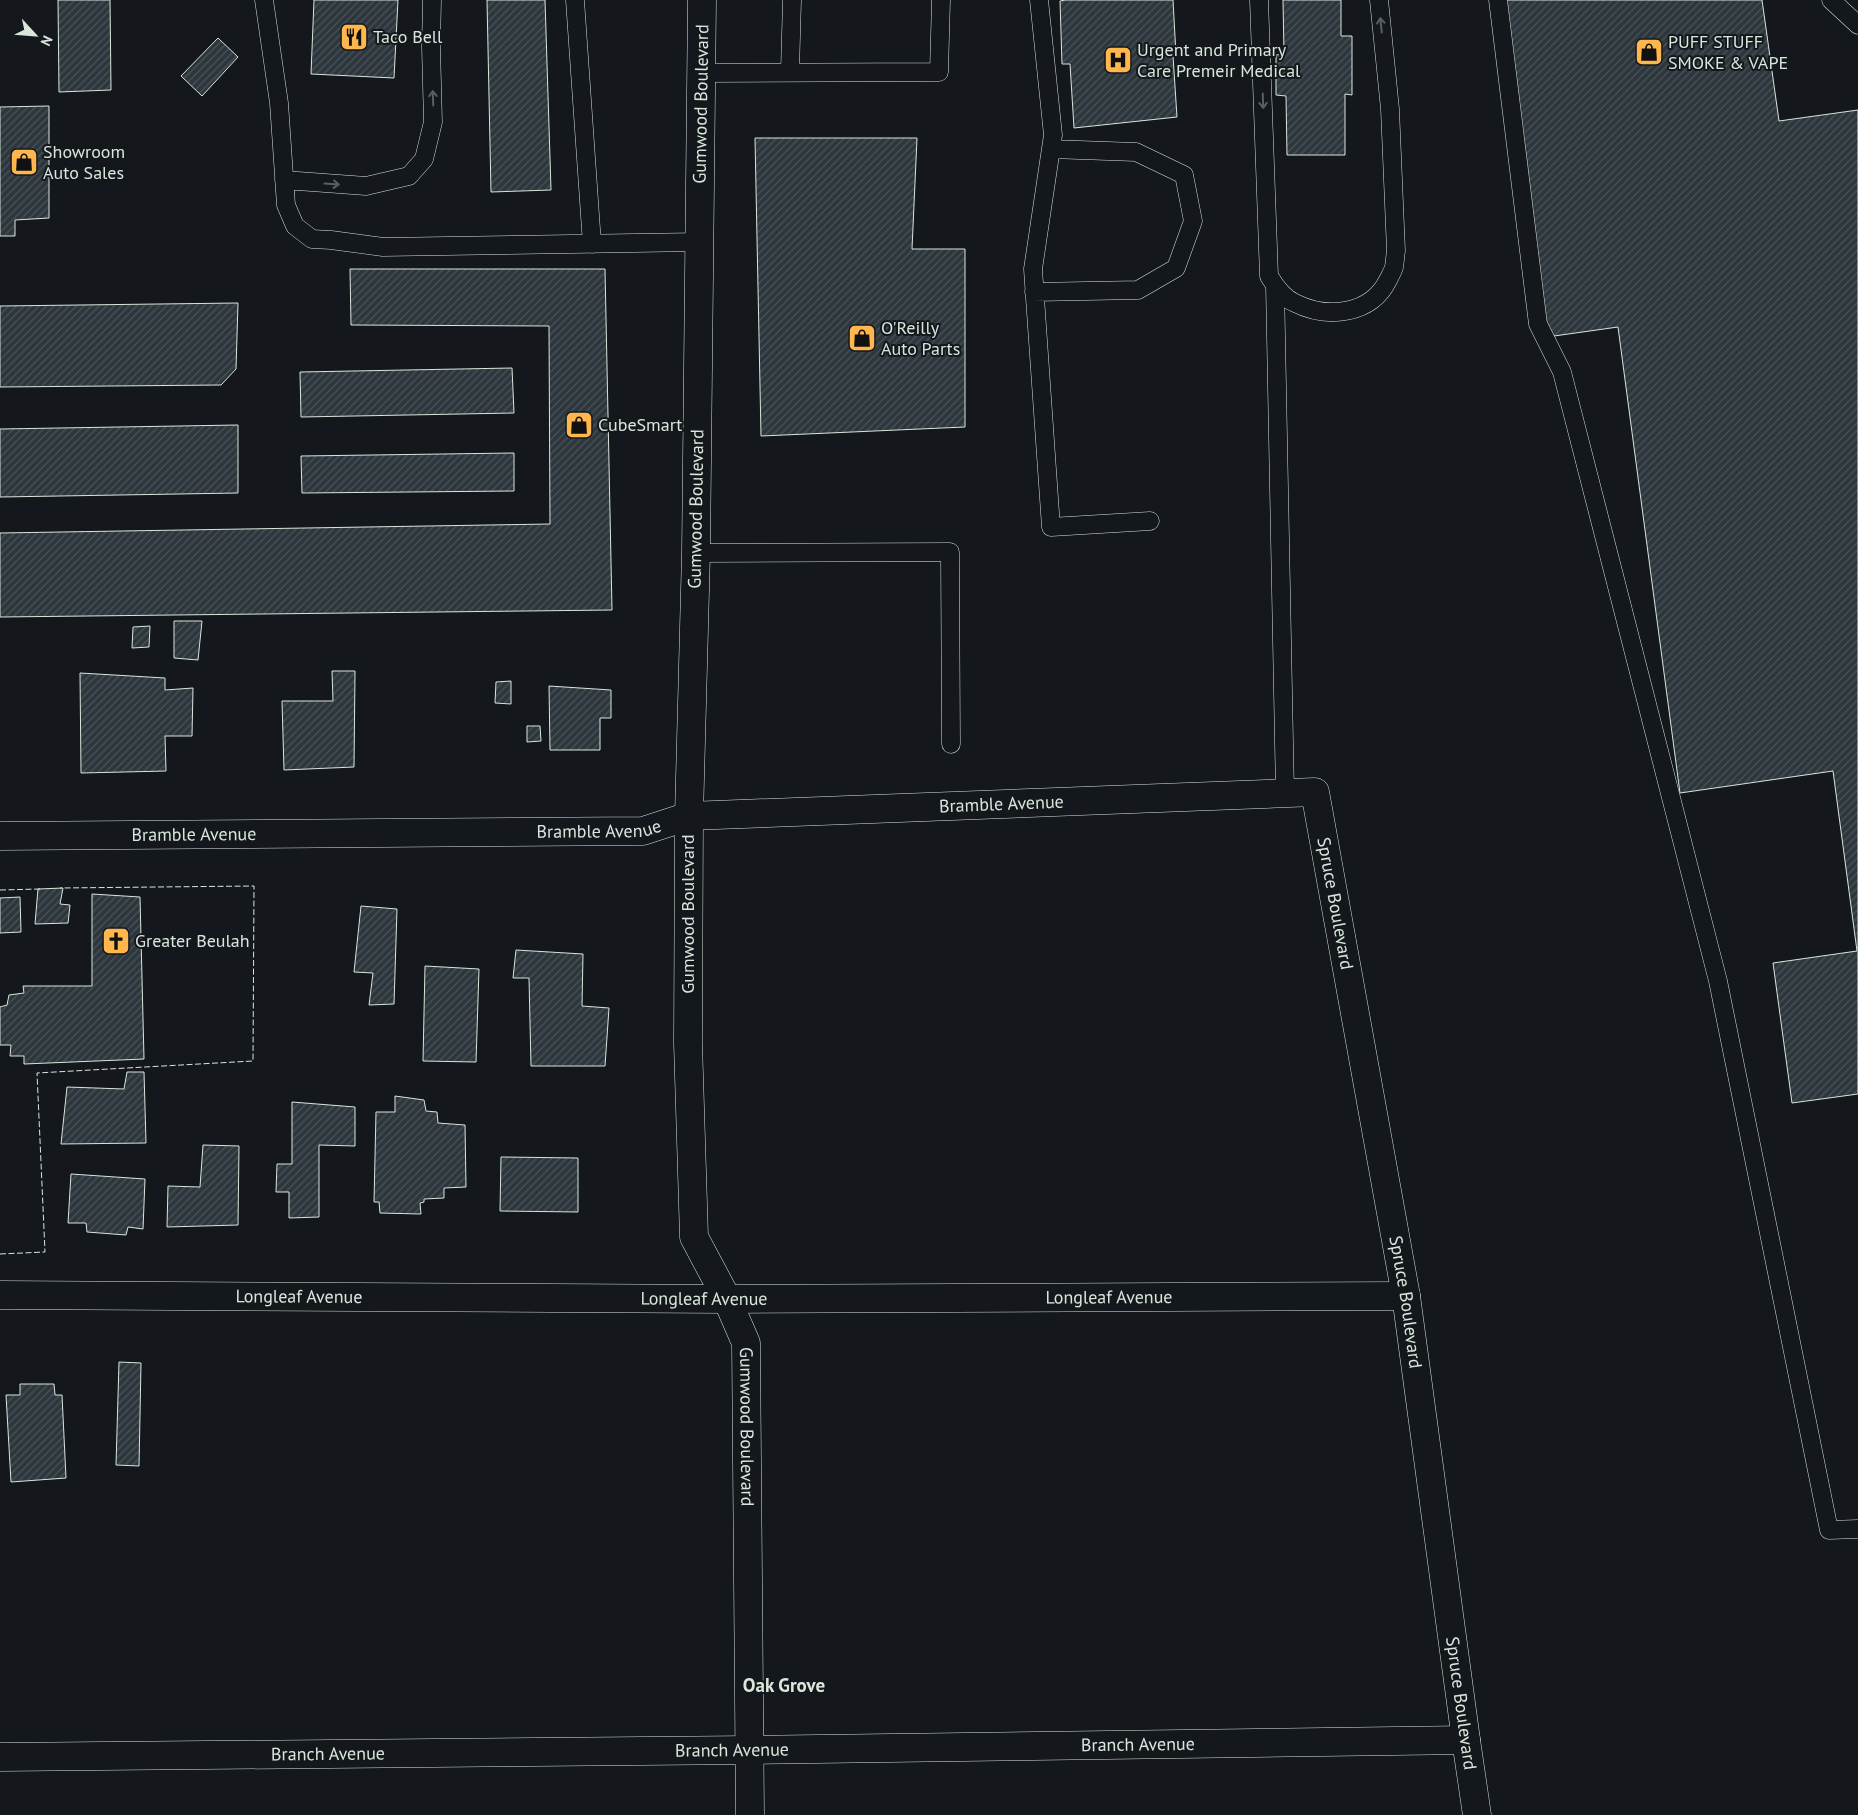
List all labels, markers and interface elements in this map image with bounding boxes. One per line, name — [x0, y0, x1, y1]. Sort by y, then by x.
north arrow — [10, 10, 60, 60]
one-way arrow — [1377, 17, 1386, 33]
restaurant icon: Taco Bell — [339, 22, 369, 52]
street label: Gumwood Boulevard — [688, 24, 713, 184]
place label: Taco Bell — [373, 25, 443, 48]
place label: PUFF STUFF SMOKE & VAPE — [1668, 30, 1788, 74]
text: N — [37, 33, 57, 49]
shop icon: PUFF STUFF SMOKE & VAPE — [1634, 37, 1664, 67]
place label: Urgent and Primary Care Premeir Medical — [1137, 38, 1301, 82]
hospital icon: Urgent and Primary Care Premeir Medical — [1103, 45, 1133, 75]
one-way arrow — [428, 91, 437, 107]
one-way arrow — [1258, 93, 1267, 109]
place label: Showroom Auto Sales — [43, 140, 125, 184]
shop icon: Showroom Auto Sales — [9, 147, 39, 177]
one-way arrow — [324, 179, 340, 188]
place label: O'Reilly Auto Parts — [881, 316, 960, 360]
shop icon: O'Reilly Auto Parts — [847, 323, 877, 353]
shop icon: CubeSmart — [564, 410, 594, 440]
place label: CubeSmart — [598, 413, 682, 436]
street label: Gumwood Boulevard — [683, 429, 708, 589]
street label: Bramble Avenue — [939, 790, 1064, 817]
street label: Bramble Avenue — [536, 814, 664, 843]
street label: Bramble Avenue — [131, 822, 257, 846]
street label: Gumwood Boulevard — [676, 834, 699, 994]
street label: Spruce Boulevard — [1312, 835, 1359, 971]
church icon: Greater Beulah — [101, 926, 131, 956]
place label: Greater Beulah — [135, 929, 250, 952]
street label: Spruce Boulevard — [1384, 1234, 1428, 1370]
street label: Longleaf Avenue — [235, 1284, 363, 1308]
street label: Longleaf Avenue — [1045, 1285, 1173, 1309]
street label: Longleaf Avenue — [640, 1287, 768, 1310]
street label: Gumwood Boulevard — [735, 1347, 759, 1506]
street label: Spruce Boulevard — [1441, 1635, 1482, 1771]
district label: Oak Grove — [743, 1673, 825, 1697]
street label: Branch Avenue — [1081, 1732, 1195, 1756]
street label: Branch Avenue — [675, 1737, 789, 1762]
street label: Branch Avenue — [271, 1741, 385, 1765]

